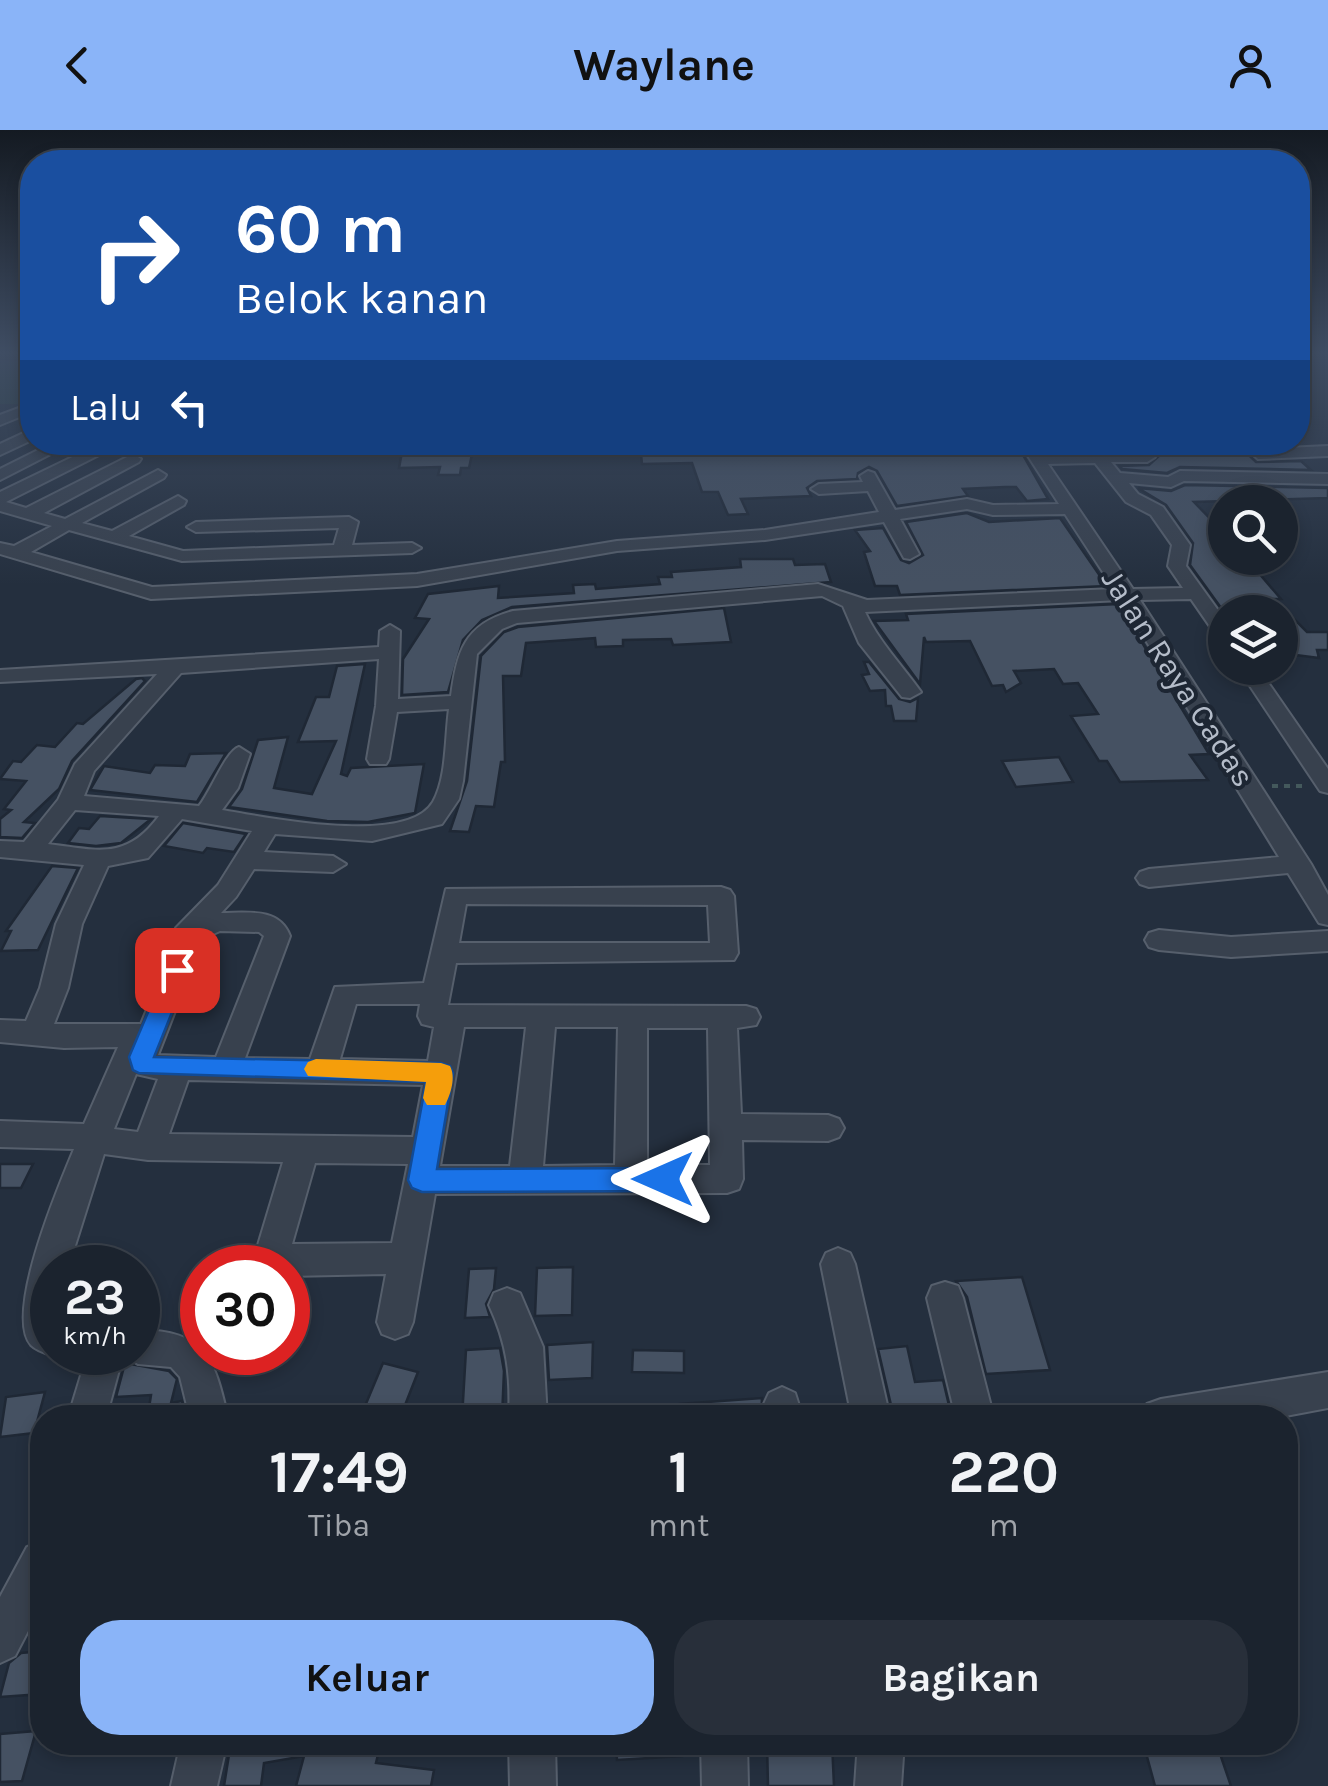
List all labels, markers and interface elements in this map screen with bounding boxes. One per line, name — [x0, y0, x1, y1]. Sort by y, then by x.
icon: back — [50, 38, 105, 93]
icon: person — [1223, 38, 1278, 93]
text: Waylane — [573, 39, 755, 91]
text: 60 m — [235, 188, 406, 270]
icon: right — [70, 190, 200, 320]
text: Belok kanan — [235, 272, 489, 324]
icon: left — [162, 380, 217, 435]
text: Lalu — [70, 385, 142, 430]
map controls — [1208, 485, 1298, 685]
button: search — [1208, 485, 1298, 575]
street label: Jalan Raya Cadas — [1094, 562, 1262, 794]
button: layers — [1208, 595, 1298, 685]
pin — [135, 928, 220, 1013]
icon: arrive — [150, 943, 205, 998]
position arrow — [611, 1127, 715, 1231]
speed limit sign: 30 — [180, 1245, 310, 1375]
text: 23 — [64, 1268, 126, 1327]
text: km/h — [63, 1321, 127, 1350]
text: 17:49 — [269, 1437, 409, 1507]
text: 1 — [668, 1437, 689, 1507]
text: 220 — [948, 1437, 1059, 1507]
text: Tiba — [308, 1507, 370, 1544]
text: mnt — [648, 1507, 709, 1544]
text: m — [989, 1507, 1019, 1544]
button: Keluar — [80, 1620, 654, 1735]
button: Bagikan — [674, 1620, 1248, 1735]

